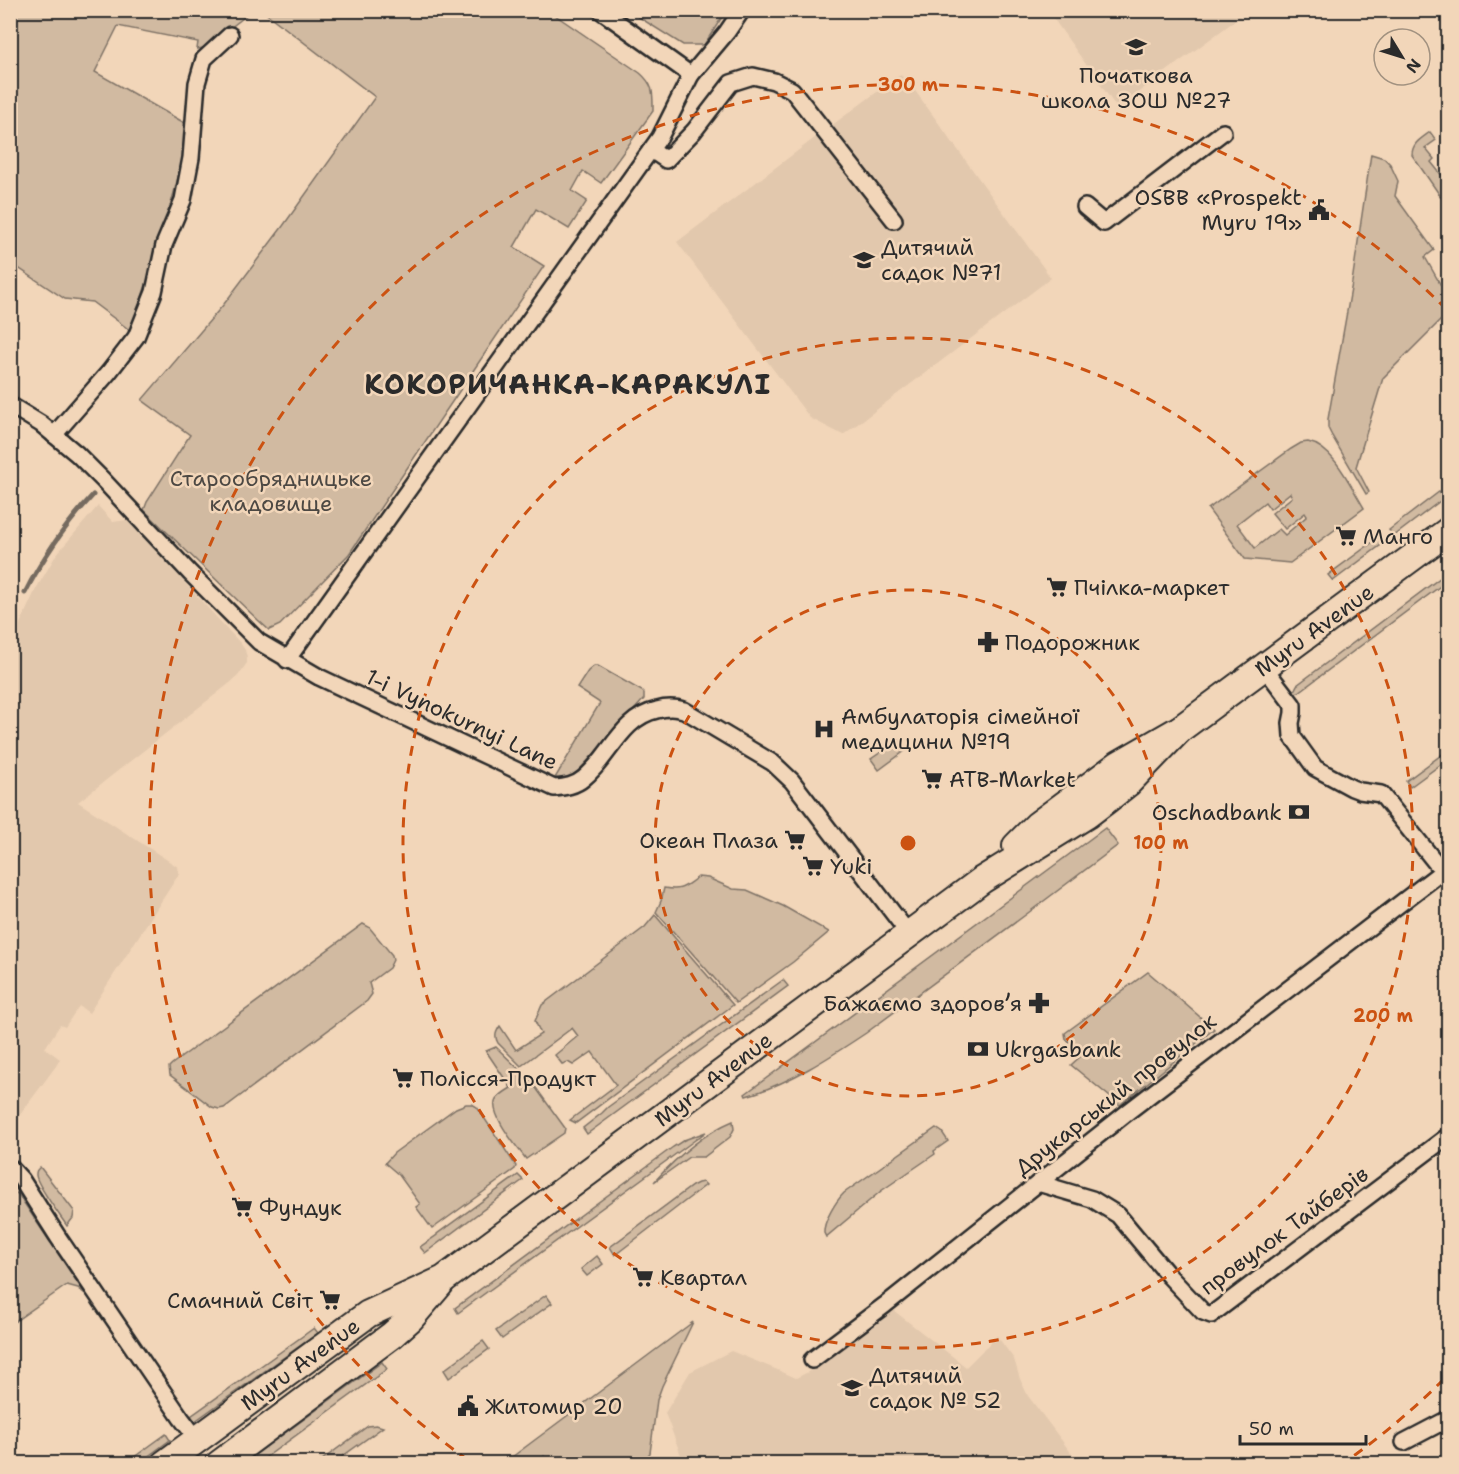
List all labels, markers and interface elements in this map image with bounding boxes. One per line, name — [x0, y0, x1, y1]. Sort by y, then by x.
north arrow — [1372, 27, 1432, 87]
school or university icon: Початкова школа ЗОШ №27 — [1124, 35, 1148, 59]
text: N — [1401, 54, 1426, 77]
place label: Початкова школа ЗОШ №27 — [1041, 61, 1231, 115]
text: 300 m — [878, 73, 939, 97]
place label: OSBB «Prospekt Myru 19» — [1135, 183, 1302, 237]
public building icon: OSBB «Prospekt Myru 19» — [1307, 198, 1331, 222]
place label: Дитячий садок №71 — [881, 233, 1002, 287]
school or university icon: Дитячий садок №71 — [852, 248, 876, 272]
district label: КОКОРИЧАНКА-КАРАКУЛІ — [364, 365, 772, 403]
park label: Старообрядницьке кладовище — [170, 464, 372, 518]
place label: Манго — [1363, 522, 1433, 551]
supermarket icon: Манго — [1334, 524, 1358, 548]
place label: Пчілка-маркет — [1074, 573, 1230, 602]
supermarket icon: Пчілка-маркет — [1045, 575, 1069, 599]
street label: Myru Avenue — [1249, 577, 1380, 683]
place label: Подорожник — [1005, 628, 1140, 657]
pharmacy icon: Подорожник — [976, 630, 1000, 654]
street label: 1-i Vynokurnyi Lane — [361, 662, 563, 777]
place label: Амбулаторія сімейної медицини №19 — [841, 702, 1080, 756]
hospital icon: Амбулаторія сімейної медицини №19 — [812, 717, 836, 741]
place label: ATB-Market — [949, 765, 1076, 794]
supermarket icon: ATB-Market — [920, 767, 944, 791]
place label: Oschadbank — [1152, 798, 1282, 827]
bank icon: Oschadbank — [1287, 800, 1311, 824]
place label: Океан Плаза — [639, 826, 778, 855]
supermarket icon: Океан Плаза — [783, 828, 807, 852]
text: 100 m — [1133, 831, 1189, 855]
centre of rings — [898, 833, 918, 853]
place label: Yuki — [830, 852, 873, 881]
supermarket icon: Yuki — [801, 854, 825, 878]
place label: Бажаємо здоровʼя — [823, 989, 1022, 1018]
pharmacy icon: Бажаємо здоровʼя — [1027, 991, 1051, 1015]
text: 200 m — [1353, 1004, 1414, 1028]
street label: Друкарський провулок — [1009, 1006, 1222, 1182]
street label: Myru Avenue — [648, 1025, 778, 1133]
place label: Ukrgasbank — [995, 1035, 1121, 1064]
bank icon: Ukrgasbank — [966, 1037, 990, 1061]
place label: Полісся-Продукт — [420, 1064, 597, 1093]
supermarket icon: Полісся-Продукт — [391, 1066, 415, 1090]
street label: провулок Тайберів — [1194, 1159, 1374, 1301]
place label: Фундук — [259, 1193, 342, 1222]
supermarket icon: Фундук — [230, 1195, 254, 1219]
place label: Квартал — [660, 1263, 747, 1292]
supermarket icon: Квартал — [631, 1265, 655, 1289]
place label: Смачний Світ — [167, 1286, 314, 1315]
supermarket icon: Смачний Світ — [318, 1288, 342, 1312]
street label: Myru Avenue — [235, 1311, 366, 1417]
place label: Дитячий садок № 52 — [869, 1361, 1002, 1415]
school or university icon: Дитячий садок № 52 — [840, 1376, 864, 1400]
place label: Житомир 20 — [485, 1392, 623, 1421]
public building icon: Житомир 20 — [456, 1394, 480, 1418]
scale bar — [1240, 1408, 1366, 1446]
text: 50 m — [1249, 1417, 1294, 1441]

